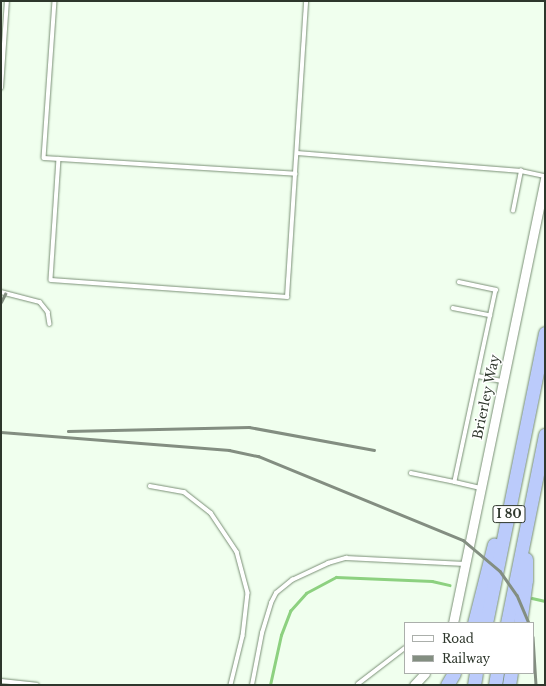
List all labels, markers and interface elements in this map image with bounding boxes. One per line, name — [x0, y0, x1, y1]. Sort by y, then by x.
street label: Brierley Way — [470, 353, 504, 441]
road number: I 80 — [492, 504, 526, 524]
legend — [404, 622, 534, 674]
text: Road — [442, 631, 474, 646]
text: Railway — [442, 651, 490, 666]

